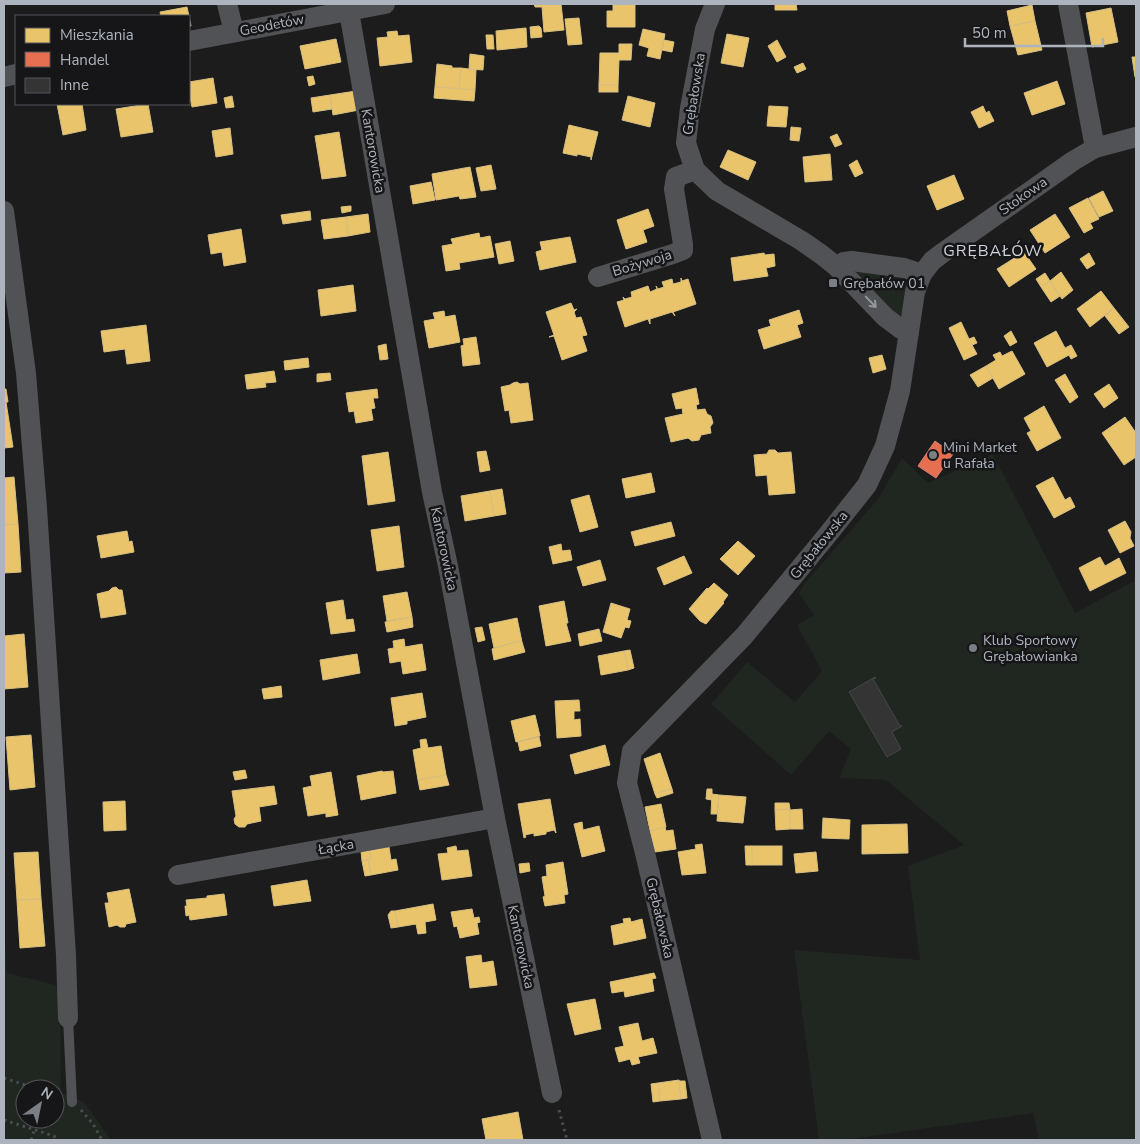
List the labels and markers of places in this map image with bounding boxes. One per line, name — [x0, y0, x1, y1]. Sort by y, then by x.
place label: Grębałów 01 — [843, 274, 925, 293]
marker: Grębałów 01 — [827, 277, 839, 289]
place label: Mini Market u Rafała — [943, 438, 1017, 473]
marker: Mini Market u Rafała — [927, 449, 939, 461]
place label: Klub Sportowy Grębałowianka — [983, 631, 1078, 666]
marker: Klub Sportowy Grębałowianka — [967, 642, 979, 654]

